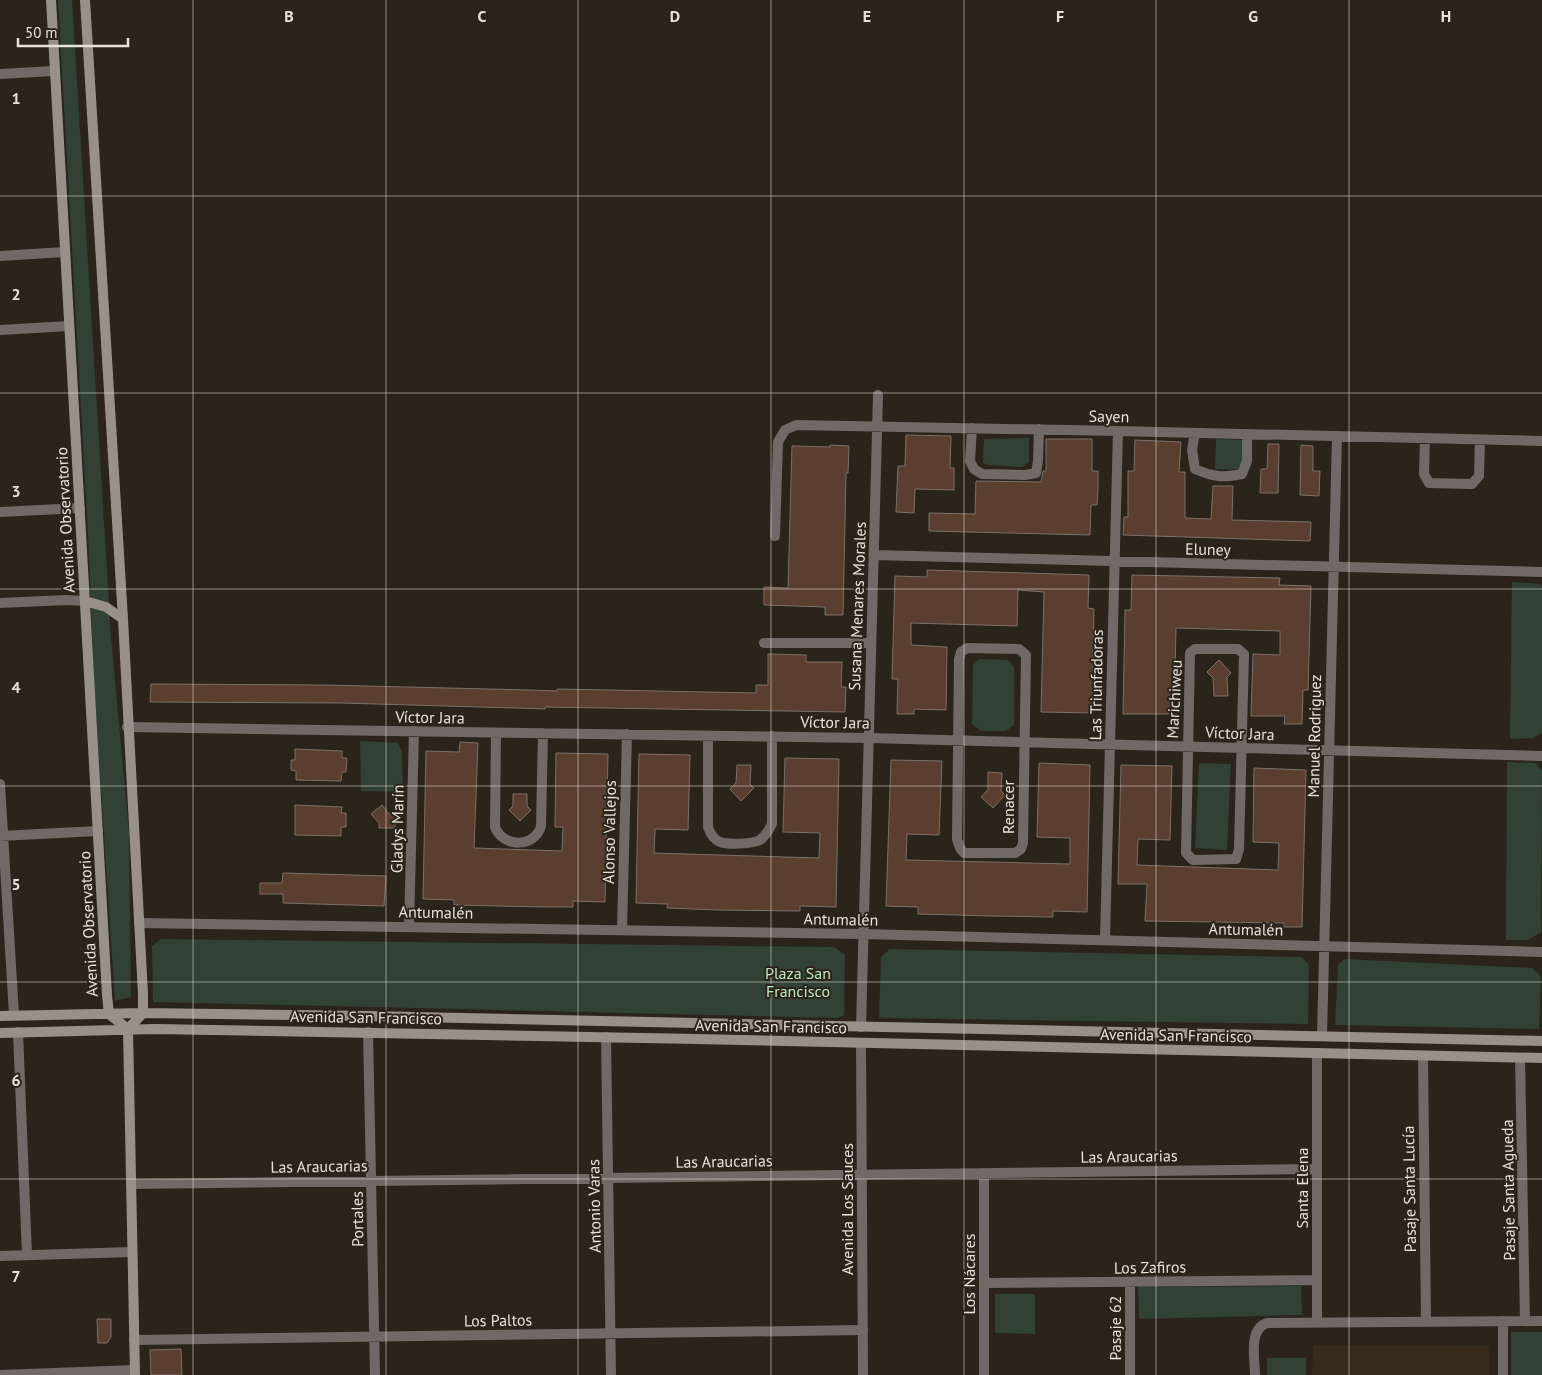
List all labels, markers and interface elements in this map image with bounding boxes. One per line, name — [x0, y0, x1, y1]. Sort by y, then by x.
text: B — [284, 6, 294, 26]
text: C — [478, 6, 487, 26]
text: D — [670, 6, 680, 26]
text: E — [863, 6, 871, 26]
text: F — [1056, 6, 1064, 26]
text: G — [1248, 6, 1258, 26]
text: H — [1441, 6, 1451, 26]
scale bar — [18, 15, 128, 47]
text: 50 m — [25, 23, 58, 42]
text: 1 — [11, 88, 21, 108]
text: 2 — [11, 284, 21, 304]
street label: Sayen — [1089, 406, 1129, 426]
street label: Avenida Observatorio — [51, 447, 79, 593]
text: 3 — [11, 481, 21, 501]
street label: Susana Menares Morales — [844, 521, 870, 691]
street label: Eluney — [1185, 539, 1232, 559]
street label: Las Triunfadoras — [1085, 629, 1107, 741]
street label: Marichiweu — [1162, 659, 1186, 739]
street label: Manuel Rodriguez — [1303, 674, 1325, 798]
text: 4 — [11, 677, 21, 697]
street label: Víctor Jara — [394, 706, 465, 728]
street label: Víctor Jara — [799, 711, 870, 733]
street label: Víctor Jara — [1204, 722, 1275, 744]
street label: Renacer — [998, 779, 1018, 834]
street label: Alonso Vallejos — [598, 780, 620, 884]
street label: Gladys Marín — [386, 785, 408, 873]
street label: Avenida Observatorio — [74, 851, 102, 997]
text: 5 — [11, 874, 21, 894]
street label: Antumalén — [399, 901, 473, 923]
street label: Antumalén — [804, 908, 878, 930]
street label: Antumalén — [1209, 918, 1283, 940]
park label: Plaza San Francisco — [765, 963, 831, 1001]
street label: Avenida San Francisco — [290, 1006, 442, 1028]
street label: Avenida San Francisco — [695, 1015, 847, 1037]
street label: Avenida San Francisco — [1100, 1024, 1252, 1046]
text: 6 — [11, 1070, 21, 1090]
street label: Pasaje Santa Agueda — [1497, 1119, 1519, 1261]
street label: Pasaje Santa Lucía — [1398, 1126, 1420, 1252]
street label: Avenida Los Sauces — [837, 1143, 857, 1275]
street label: Las Araucarias — [1080, 1145, 1178, 1167]
street label: Santa Elena — [1292, 1148, 1312, 1228]
street label: Las Araucarias — [675, 1150, 773, 1172]
street label: Las Araucarias — [270, 1155, 368, 1177]
street label: Antonio Varas — [583, 1159, 605, 1253]
street label: Portales — [347, 1191, 367, 1247]
street label: Los Nácares — [959, 1233, 979, 1315]
street label: Los Zafiros — [1114, 1256, 1187, 1278]
text: 7 — [11, 1266, 21, 1286]
street label: Pasaje 62 — [1105, 1295, 1125, 1361]
street label: Los Paltos — [464, 1309, 533, 1331]

